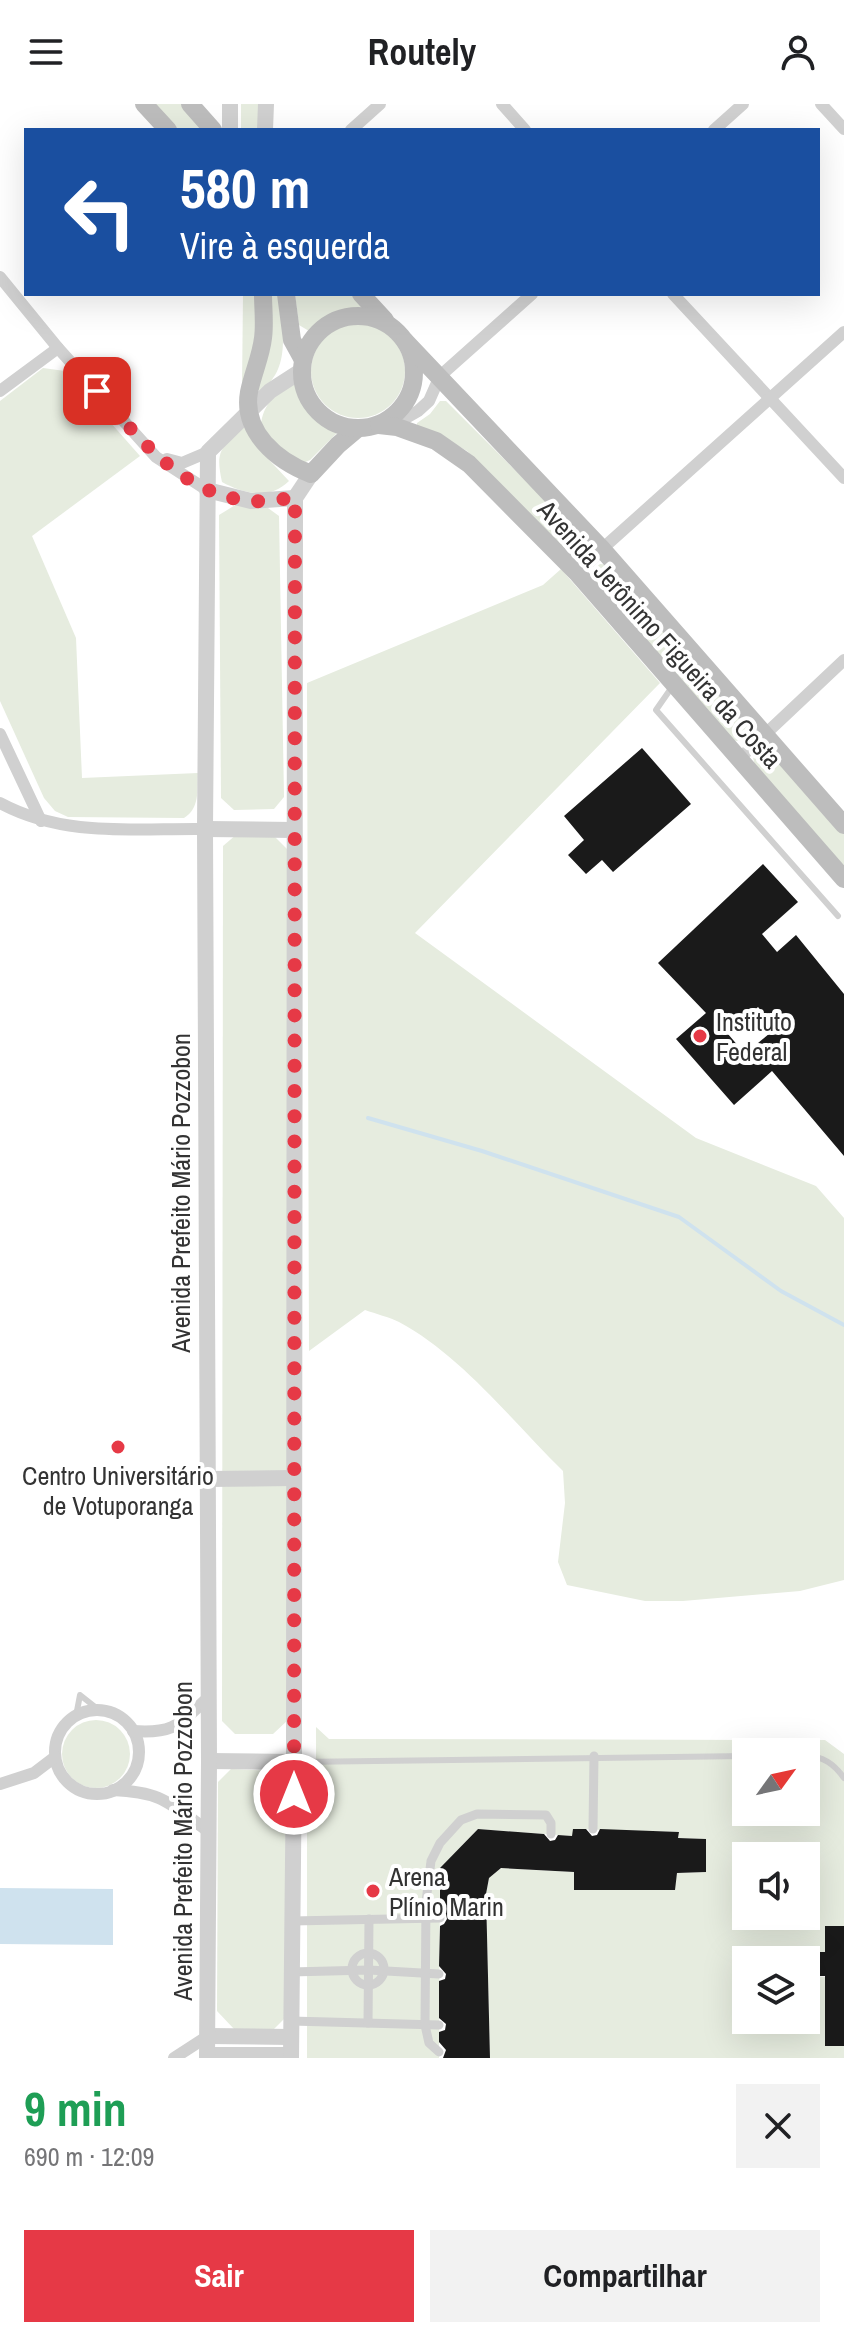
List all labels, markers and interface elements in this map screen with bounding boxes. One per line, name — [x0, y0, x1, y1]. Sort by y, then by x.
text: Routely — [368, 28, 476, 76]
icon: menu — [24, 30, 68, 74]
icon: person — [776, 30, 820, 74]
text: 580 m — [180, 150, 310, 225]
icon: left — [48, 160, 152, 264]
text: Vire à esquerda — [180, 222, 390, 270]
pin — [63, 357, 131, 425]
icon: arrive — [75, 369, 119, 413]
street label: Avenida Jerônimo Figueira da Costa — [529, 492, 790, 776]
place label: Instituto Federal — [716, 1004, 792, 1069]
marker: Instituto Federal — [691, 1027, 709, 1045]
street label: Avenida Prefeito Mário Pozzobon — [163, 1033, 198, 1354]
marker: Centro Universitário de Votuporanga — [109, 1438, 127, 1456]
place label: Centro Universitário de Votuporanga — [22, 1458, 214, 1523]
street label: Avenida Prefeito Mário Pozzobon — [165, 1681, 200, 2002]
north arrow — [732, 1738, 820, 1826]
map controls — [732, 1738, 820, 2034]
position arrow — [252, 1752, 336, 1836]
button: sound — [732, 1842, 820, 1930]
place label: Arena Plínio Marin — [388, 1859, 504, 1924]
marker: Arena Plínio Marin — [364, 1882, 382, 1900]
button: layers — [732, 1946, 820, 2034]
text: 9 min — [24, 2076, 127, 2141]
button: close — [736, 2084, 820, 2168]
text: 690 m · 12:09 — [24, 2139, 154, 2174]
button: Sair — [24, 2230, 414, 2322]
button: Compartilhar — [430, 2230, 820, 2322]

